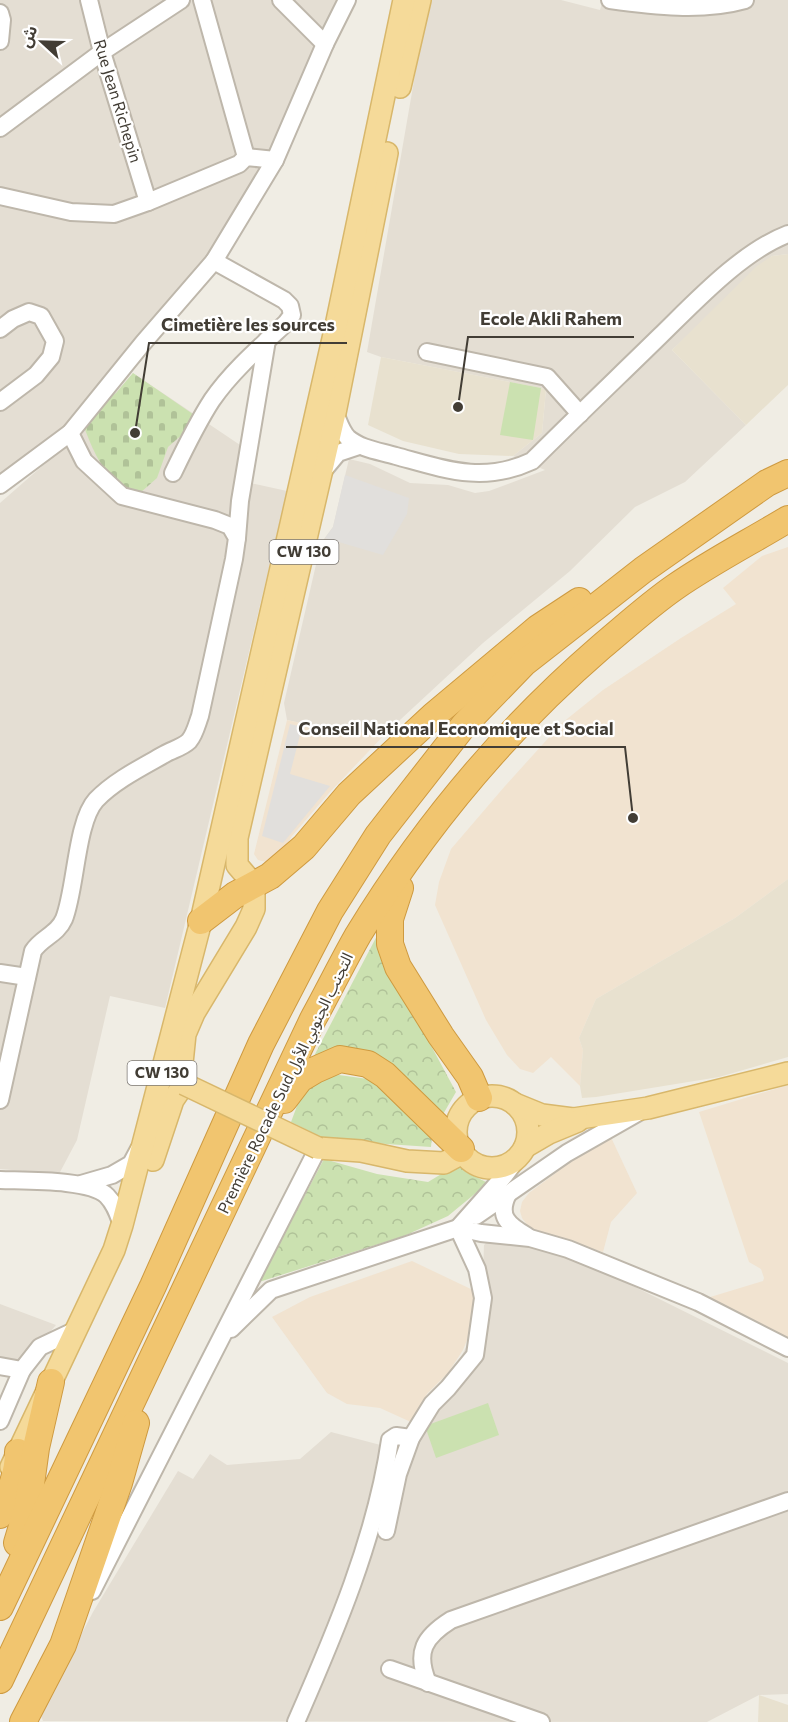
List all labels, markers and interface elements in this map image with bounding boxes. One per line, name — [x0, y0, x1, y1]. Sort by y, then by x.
north arrow — [12, 12, 72, 72]
text: ش — [15, 22, 41, 50]
street label: Rue Jean Richepin — [91, 37, 146, 165]
callout: Ecole Akli Rahem — [468, 301, 634, 337]
callout: Cimetière les sources — [149, 307, 347, 343]
text: Ecole Akli Rahem — [480, 307, 622, 329]
text: Cimetière les sources — [161, 313, 335, 335]
road number: CW 130 — [270, 540, 338, 564]
callout: Conseil National Economique et Social — [286, 711, 625, 747]
text: Conseil National Economique et Social — [298, 717, 614, 739]
street label: Première Rocade Sud التجنب الجنوبي الأول — [213, 949, 360, 1218]
road number: CW 130 — [128, 1061, 196, 1085]

